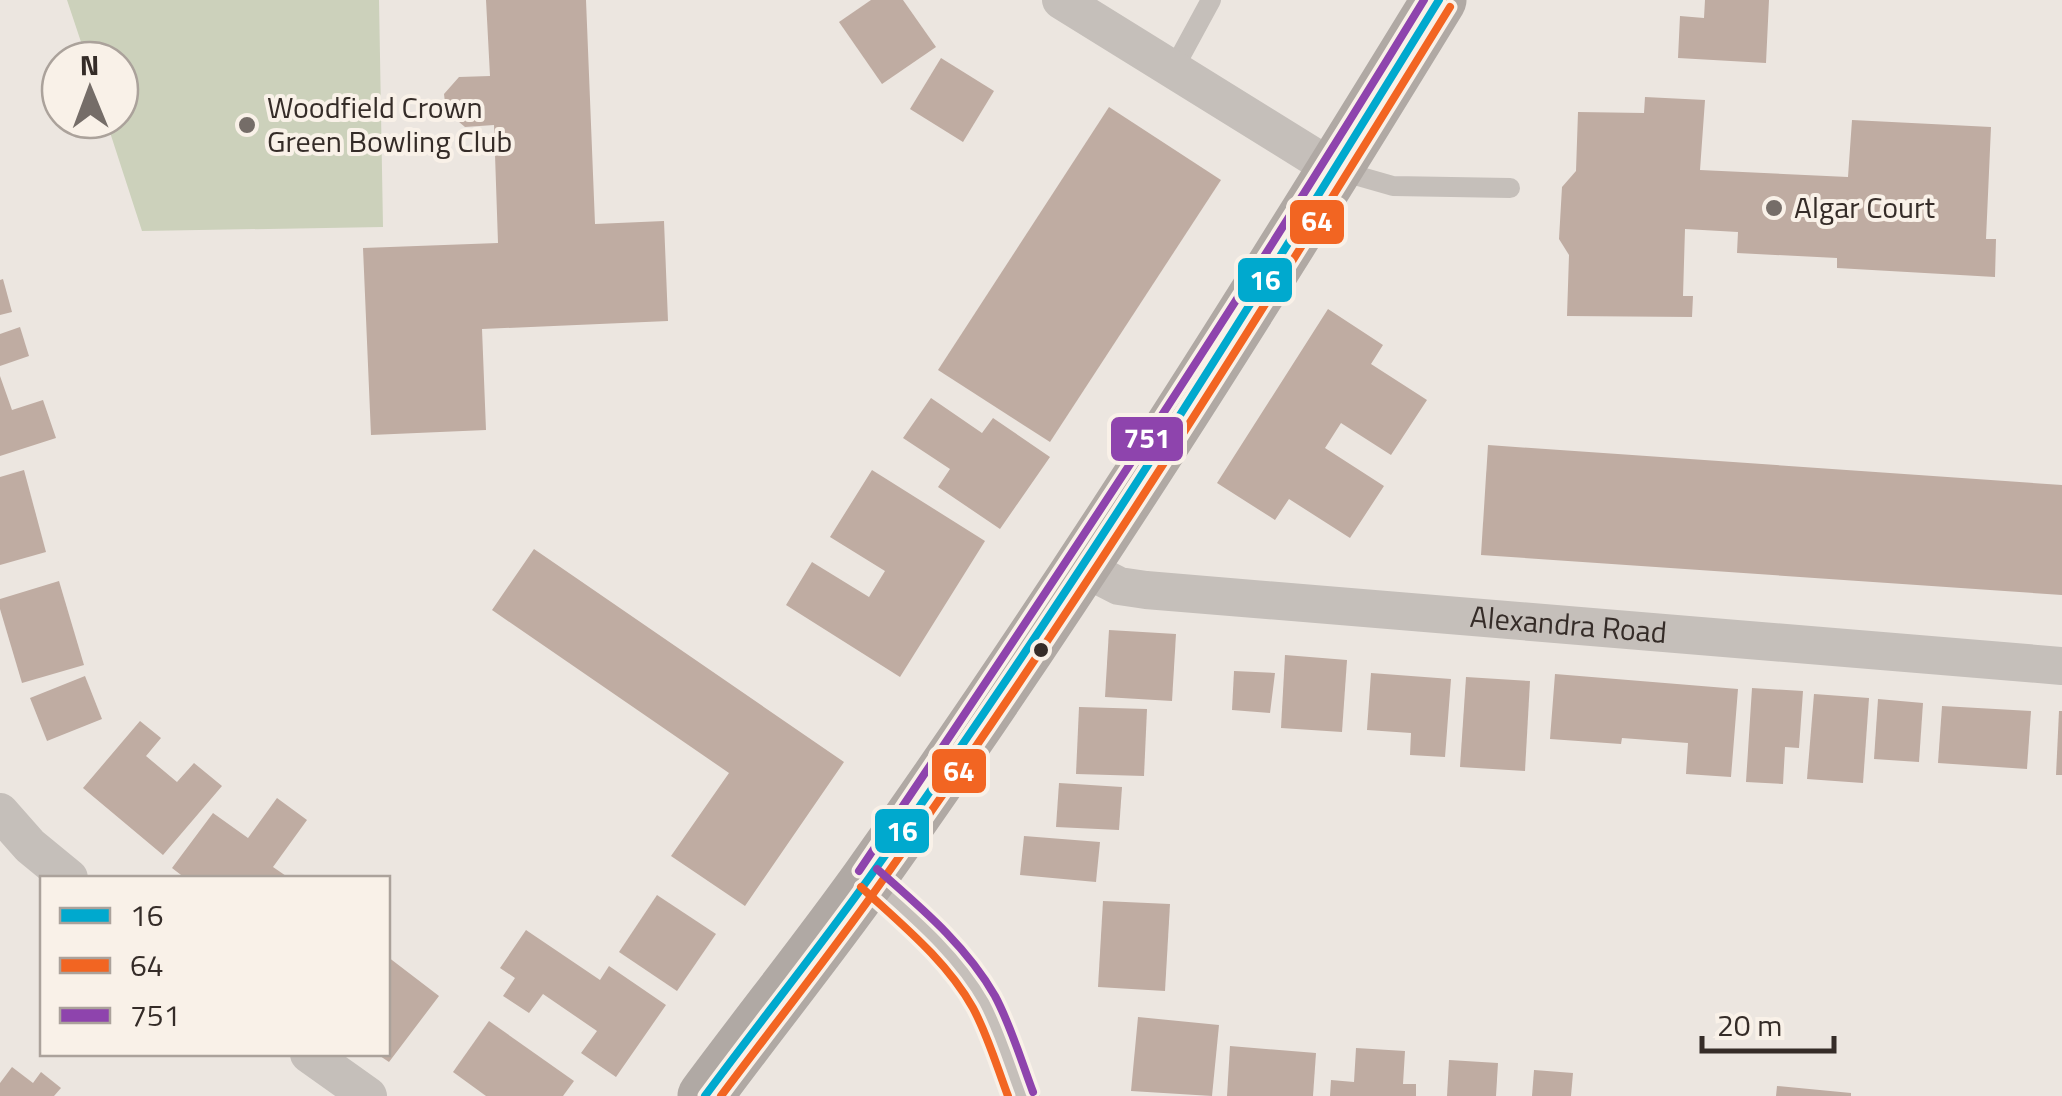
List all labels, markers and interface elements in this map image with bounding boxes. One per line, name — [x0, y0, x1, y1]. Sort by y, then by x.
north arrow — [40, 40, 140, 140]
text: N — [79, 43, 100, 86]
place label: Woodfield Crown Green Bowling Club — [267, 84, 512, 164]
marker: Woodfield Crown Green Bowling Club — [236, 114, 258, 136]
place label: Algar Court — [1794, 184, 1935, 230]
marker: Algar Court — [1763, 197, 1785, 219]
line badge: 64 — [1288, 198, 1346, 246]
text: 64 — [1301, 199, 1333, 242]
line badge: 16 — [1236, 256, 1294, 304]
text: 16 — [1249, 258, 1281, 301]
line badge: 751 — [1109, 415, 1185, 463]
text: 751 — [1123, 416, 1171, 459]
street label: Alexandra Road — [1468, 593, 1669, 655]
unlabelled marker — [1031, 640, 1051, 660]
line badge: 64 — [930, 747, 988, 795]
text: 64 — [943, 749, 975, 792]
line badge: 16 — [873, 807, 931, 855]
text: 16 — [886, 809, 918, 852]
legend — [40, 876, 390, 1056]
text: 16 — [130, 892, 164, 938]
text: 64 — [130, 942, 164, 988]
scale bar — [1702, 991, 1834, 1053]
text: 751 — [130, 992, 180, 1038]
text: 20 m — [1717, 1002, 1782, 1048]

